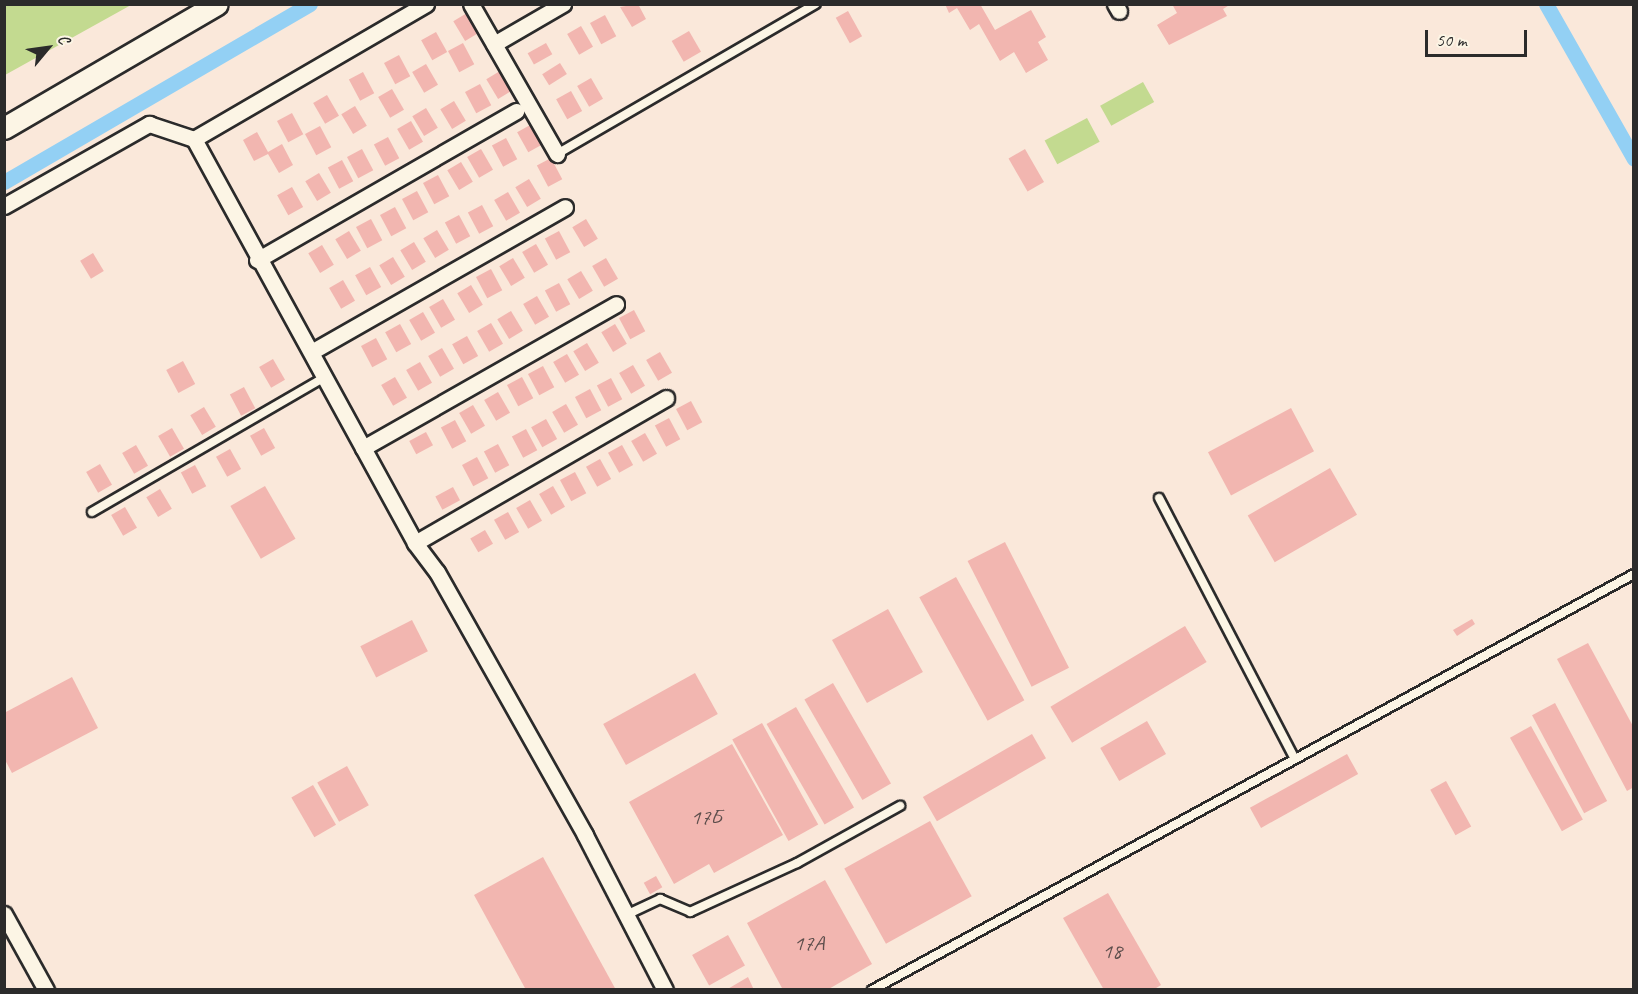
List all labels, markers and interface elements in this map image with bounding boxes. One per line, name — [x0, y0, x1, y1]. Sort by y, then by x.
north arrow — [18, 18, 78, 78]
scale bar — [1428, 18, 1530, 56]
text: 50 m — [1436, 29, 1467, 51]
text: С — [53, 31, 74, 48]
house number: 17Б — [691, 805, 721, 831]
house number: 17А — [794, 931, 824, 957]
house number: 18 — [1102, 939, 1122, 965]

